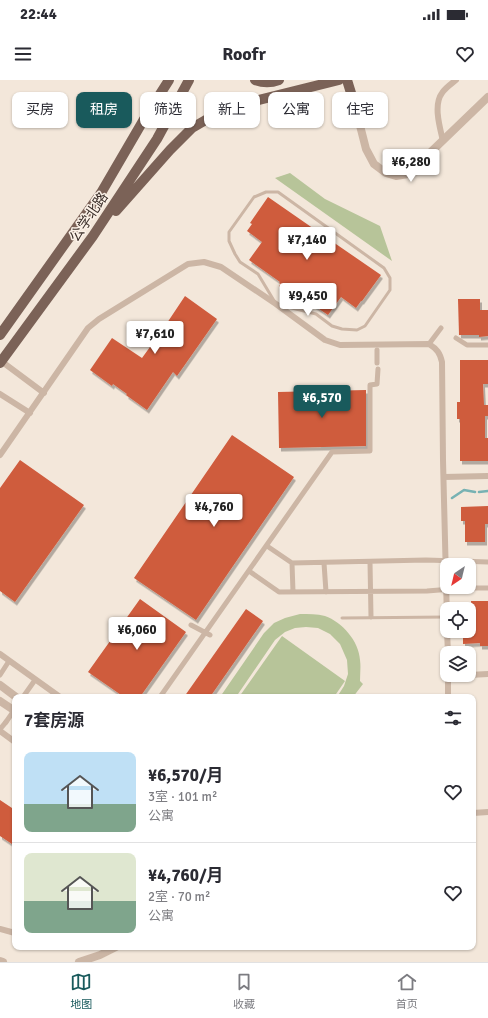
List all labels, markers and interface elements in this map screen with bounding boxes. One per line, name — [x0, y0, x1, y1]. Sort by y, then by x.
text: 22:44 — [20, 5, 57, 23]
icon: menu — [12, 43, 34, 65]
text: Roofr — [222, 43, 266, 65]
icon: heart — [454, 43, 476, 65]
chip: 买房 — [12, 92, 68, 128]
chip: 租房 — [76, 92, 132, 128]
chip: 筛选 — [140, 92, 196, 128]
chip: 新上 — [204, 92, 260, 128]
chip: 公寓 — [268, 92, 324, 128]
chip: 住宅 — [332, 92, 388, 128]
pin: ¥6,280 — [378, 149, 444, 183]
text: ¥6,280 — [392, 154, 430, 170]
street label: 公学北路 — [66, 189, 112, 245]
pin: ¥7,140 — [274, 227, 340, 261]
text: ¥7,140 — [288, 232, 326, 248]
pin: ¥9,450 — [275, 283, 341, 317]
text: ¥9,450 — [289, 288, 327, 304]
pin: ¥7,610 — [122, 321, 188, 355]
text: ¥7,610 — [136, 326, 174, 342]
pin: ¥6,570 — [289, 385, 355, 419]
text: ¥6,570 — [303, 390, 341, 406]
pin: ¥4,760 — [181, 494, 247, 528]
text: ¥4,760 — [195, 499, 233, 515]
north arrow — [440, 558, 476, 594]
map controls — [440, 558, 476, 682]
button: locate — [440, 602, 476, 638]
pin: ¥6,060 — [104, 617, 170, 651]
text: ¥6,060 — [118, 622, 156, 638]
button: layers — [440, 646, 476, 682]
icon: filters — [442, 707, 464, 729]
text: 7套房源 — [24, 710, 84, 731]
text: ¥6,570/月 — [148, 765, 224, 786]
icon: home — [56, 768, 104, 816]
icon: heart — [442, 781, 464, 803]
text: 3室 · 101 m² — [148, 789, 217, 805]
text: 公寓 — [148, 808, 174, 824]
text: ¥4,760/月 — [148, 865, 224, 886]
icon: home — [56, 869, 104, 917]
icon: heart — [442, 882, 464, 904]
text: 2室 · 70 m² — [148, 889, 210, 905]
text: 公寓 — [148, 908, 174, 924]
tab: 地图 — [70, 971, 92, 1011]
tab: 收藏 — [233, 971, 255, 1011]
tab: 首页 — [396, 971, 418, 1011]

